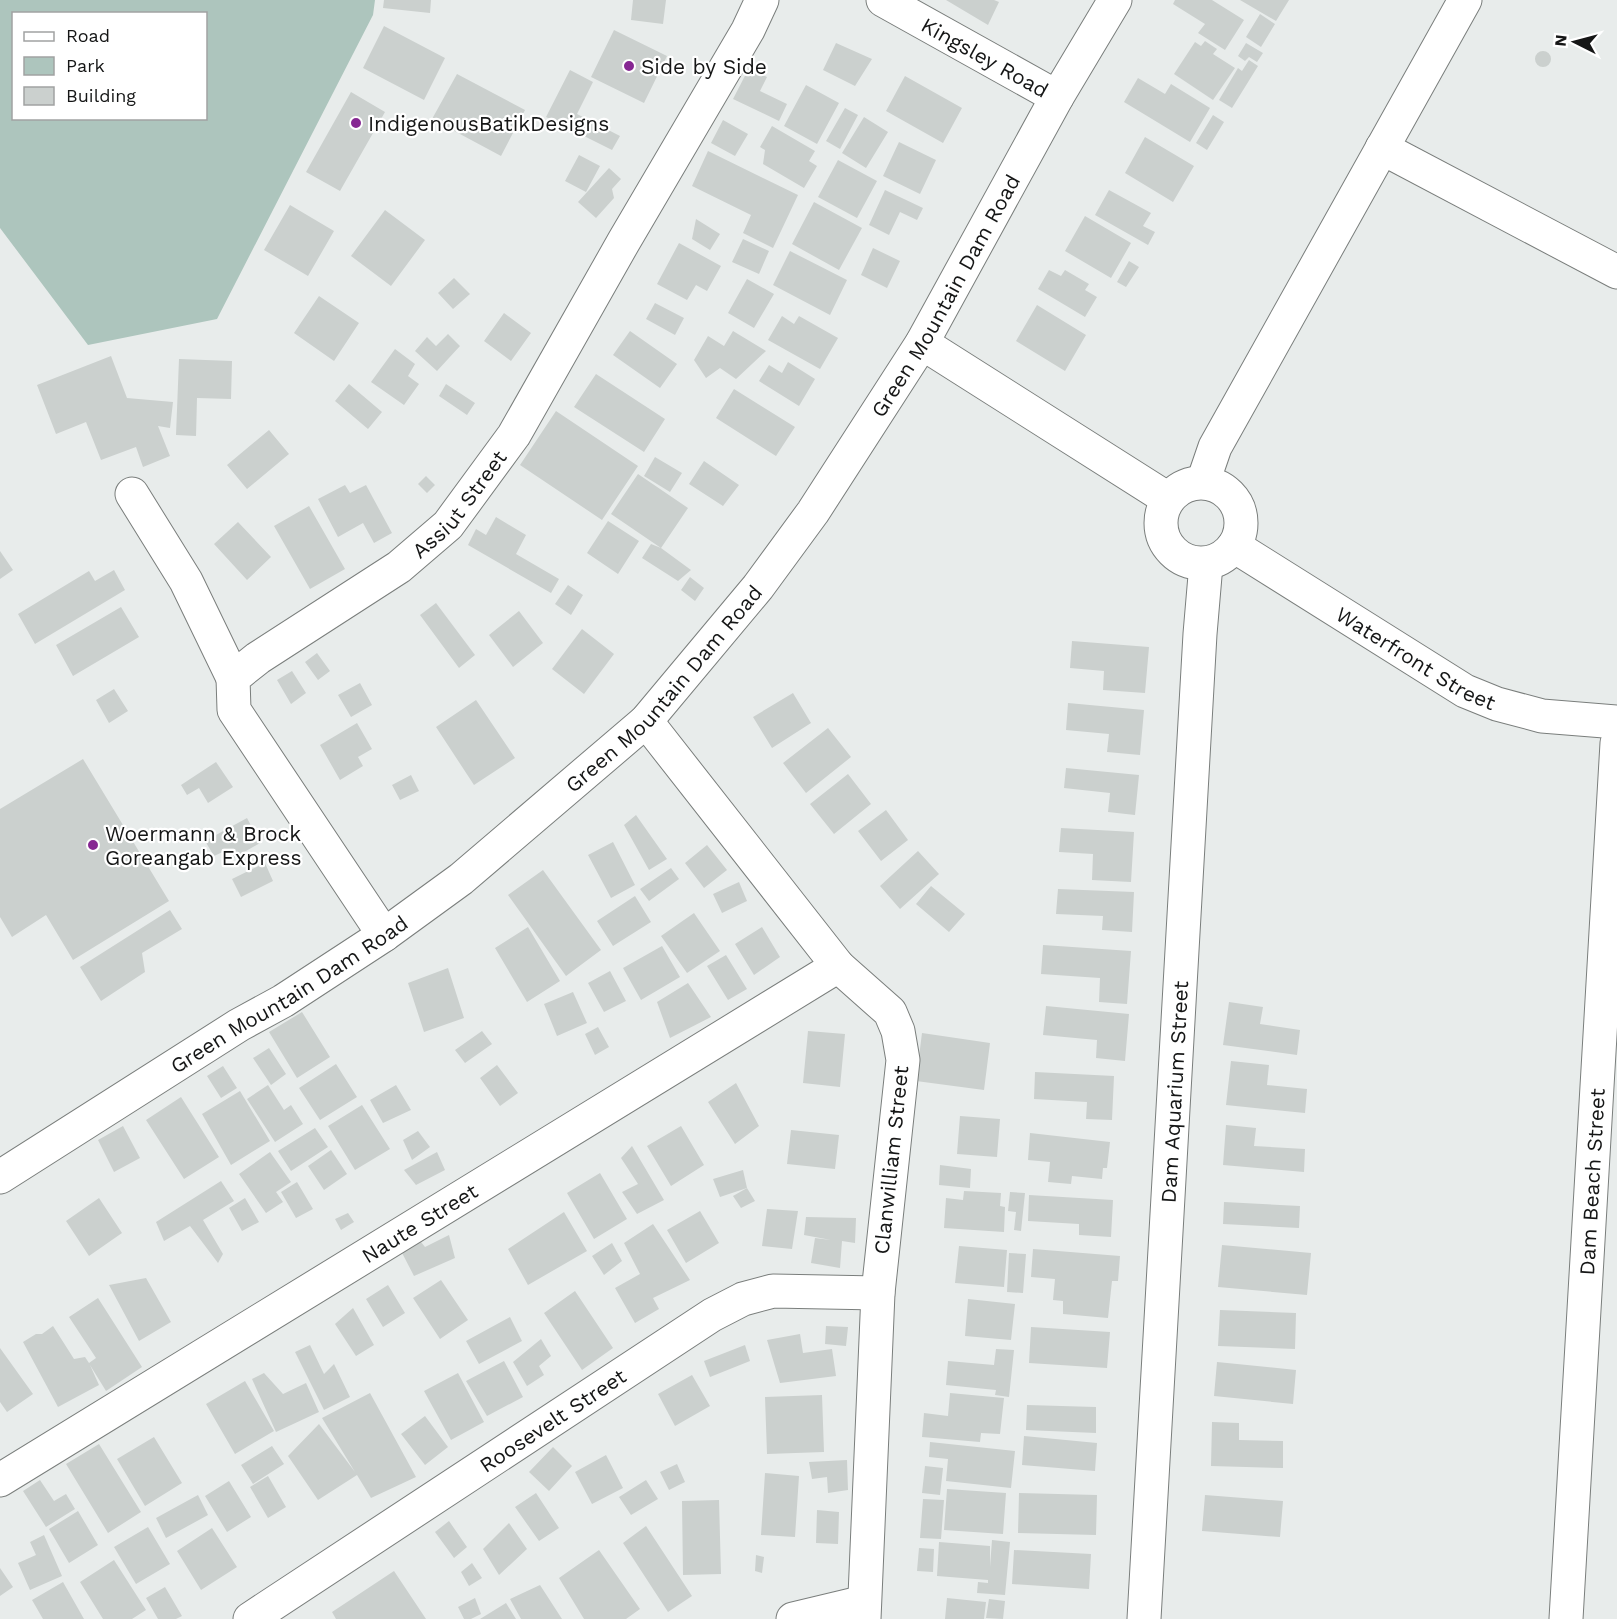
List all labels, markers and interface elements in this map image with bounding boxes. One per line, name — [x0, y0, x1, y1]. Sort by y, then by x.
legend — [12, 12, 207, 120]
street label: Kingsley Road — [917, 12, 1053, 102]
north arrow — [1545, 12, 1605, 72]
text: Road — [66, 25, 110, 46]
text: N — [1551, 34, 1571, 47]
place label: Side by Side — [641, 54, 767, 79]
text: Park — [66, 55, 105, 76]
marker: Side by Side — [622, 59, 636, 73]
text: Building — [66, 85, 136, 106]
place label: IndigenousBatikDesigns — [368, 111, 609, 136]
marker: IndigenousBatikDesigns — [349, 116, 363, 130]
street label: Green Mountain Dam Road — [865, 170, 1025, 421]
street label: Assiut Street — [407, 445, 511, 563]
street label: Green Mountain Dam Road — [560, 580, 767, 797]
street label: Waterfront Street — [1332, 601, 1500, 715]
place label: Woermann & Brock Goreangab Express — [105, 821, 302, 870]
marker: Woermann & Brock Goreangab Express — [86, 838, 100, 852]
street label: Green Mountain Dam Road — [165, 910, 412, 1078]
street label: Dam Aquarium Street — [1155, 980, 1193, 1204]
street label: Clanwilliam Street — [869, 1064, 913, 1255]
street label: Dam Beach Street — [1574, 1087, 1609, 1276]
street label: Naute Street — [357, 1178, 482, 1268]
street label: Roosevelt Street — [475, 1363, 630, 1477]

